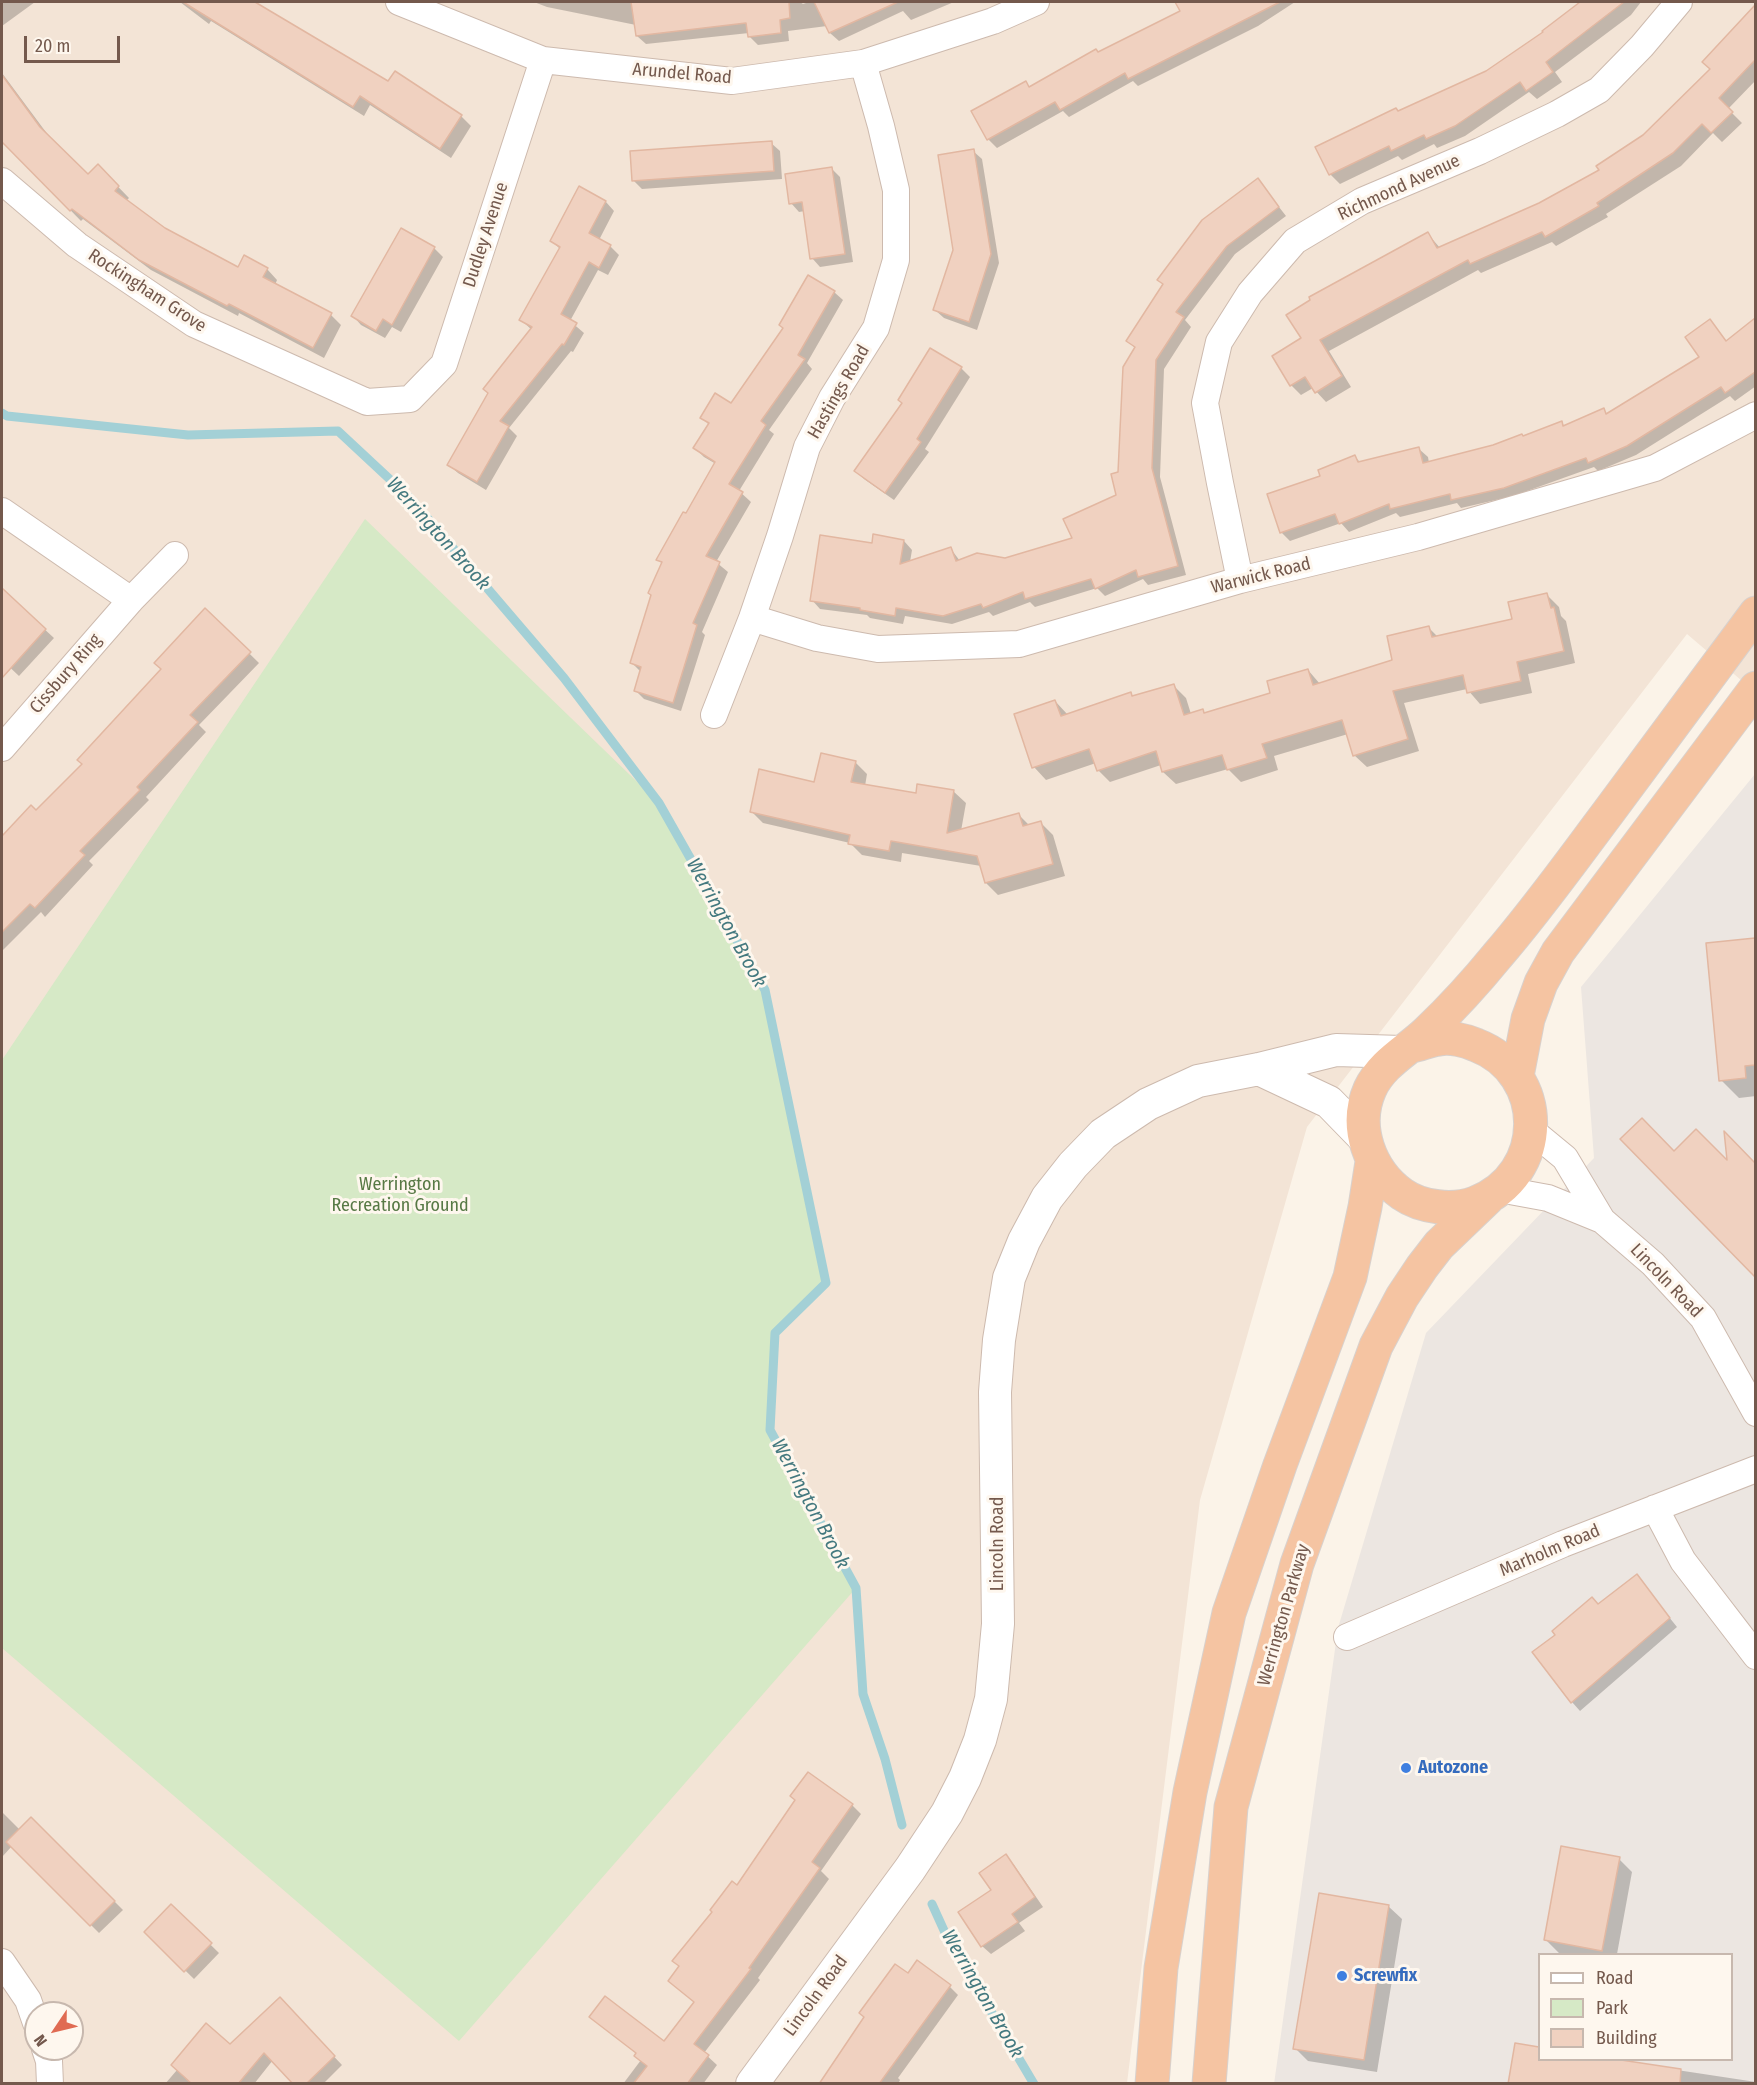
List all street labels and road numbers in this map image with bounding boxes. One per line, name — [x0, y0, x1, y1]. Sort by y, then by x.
street label: Arundel Road — [632, 59, 732, 89]
street label: Richmond Avenue — [1334, 150, 1464, 226]
street label: Dudley Avenue — [459, 180, 513, 290]
street label: Rockingham Grove — [84, 245, 210, 337]
street label: Hastings Road — [803, 341, 875, 443]
street label: Warwick Road — [1209, 553, 1313, 599]
street label: Cissbury Ring — [25, 630, 107, 718]
street label: Lincoln Road — [1625, 1239, 1707, 1323]
street label: Lincoln Road — [987, 1497, 1009, 1591]
street label: Marholm Road — [1497, 1520, 1603, 1582]
street label: Werrington Parkway — [1253, 1542, 1315, 1688]
street label: Lincoln Road — [779, 1951, 853, 2041]

